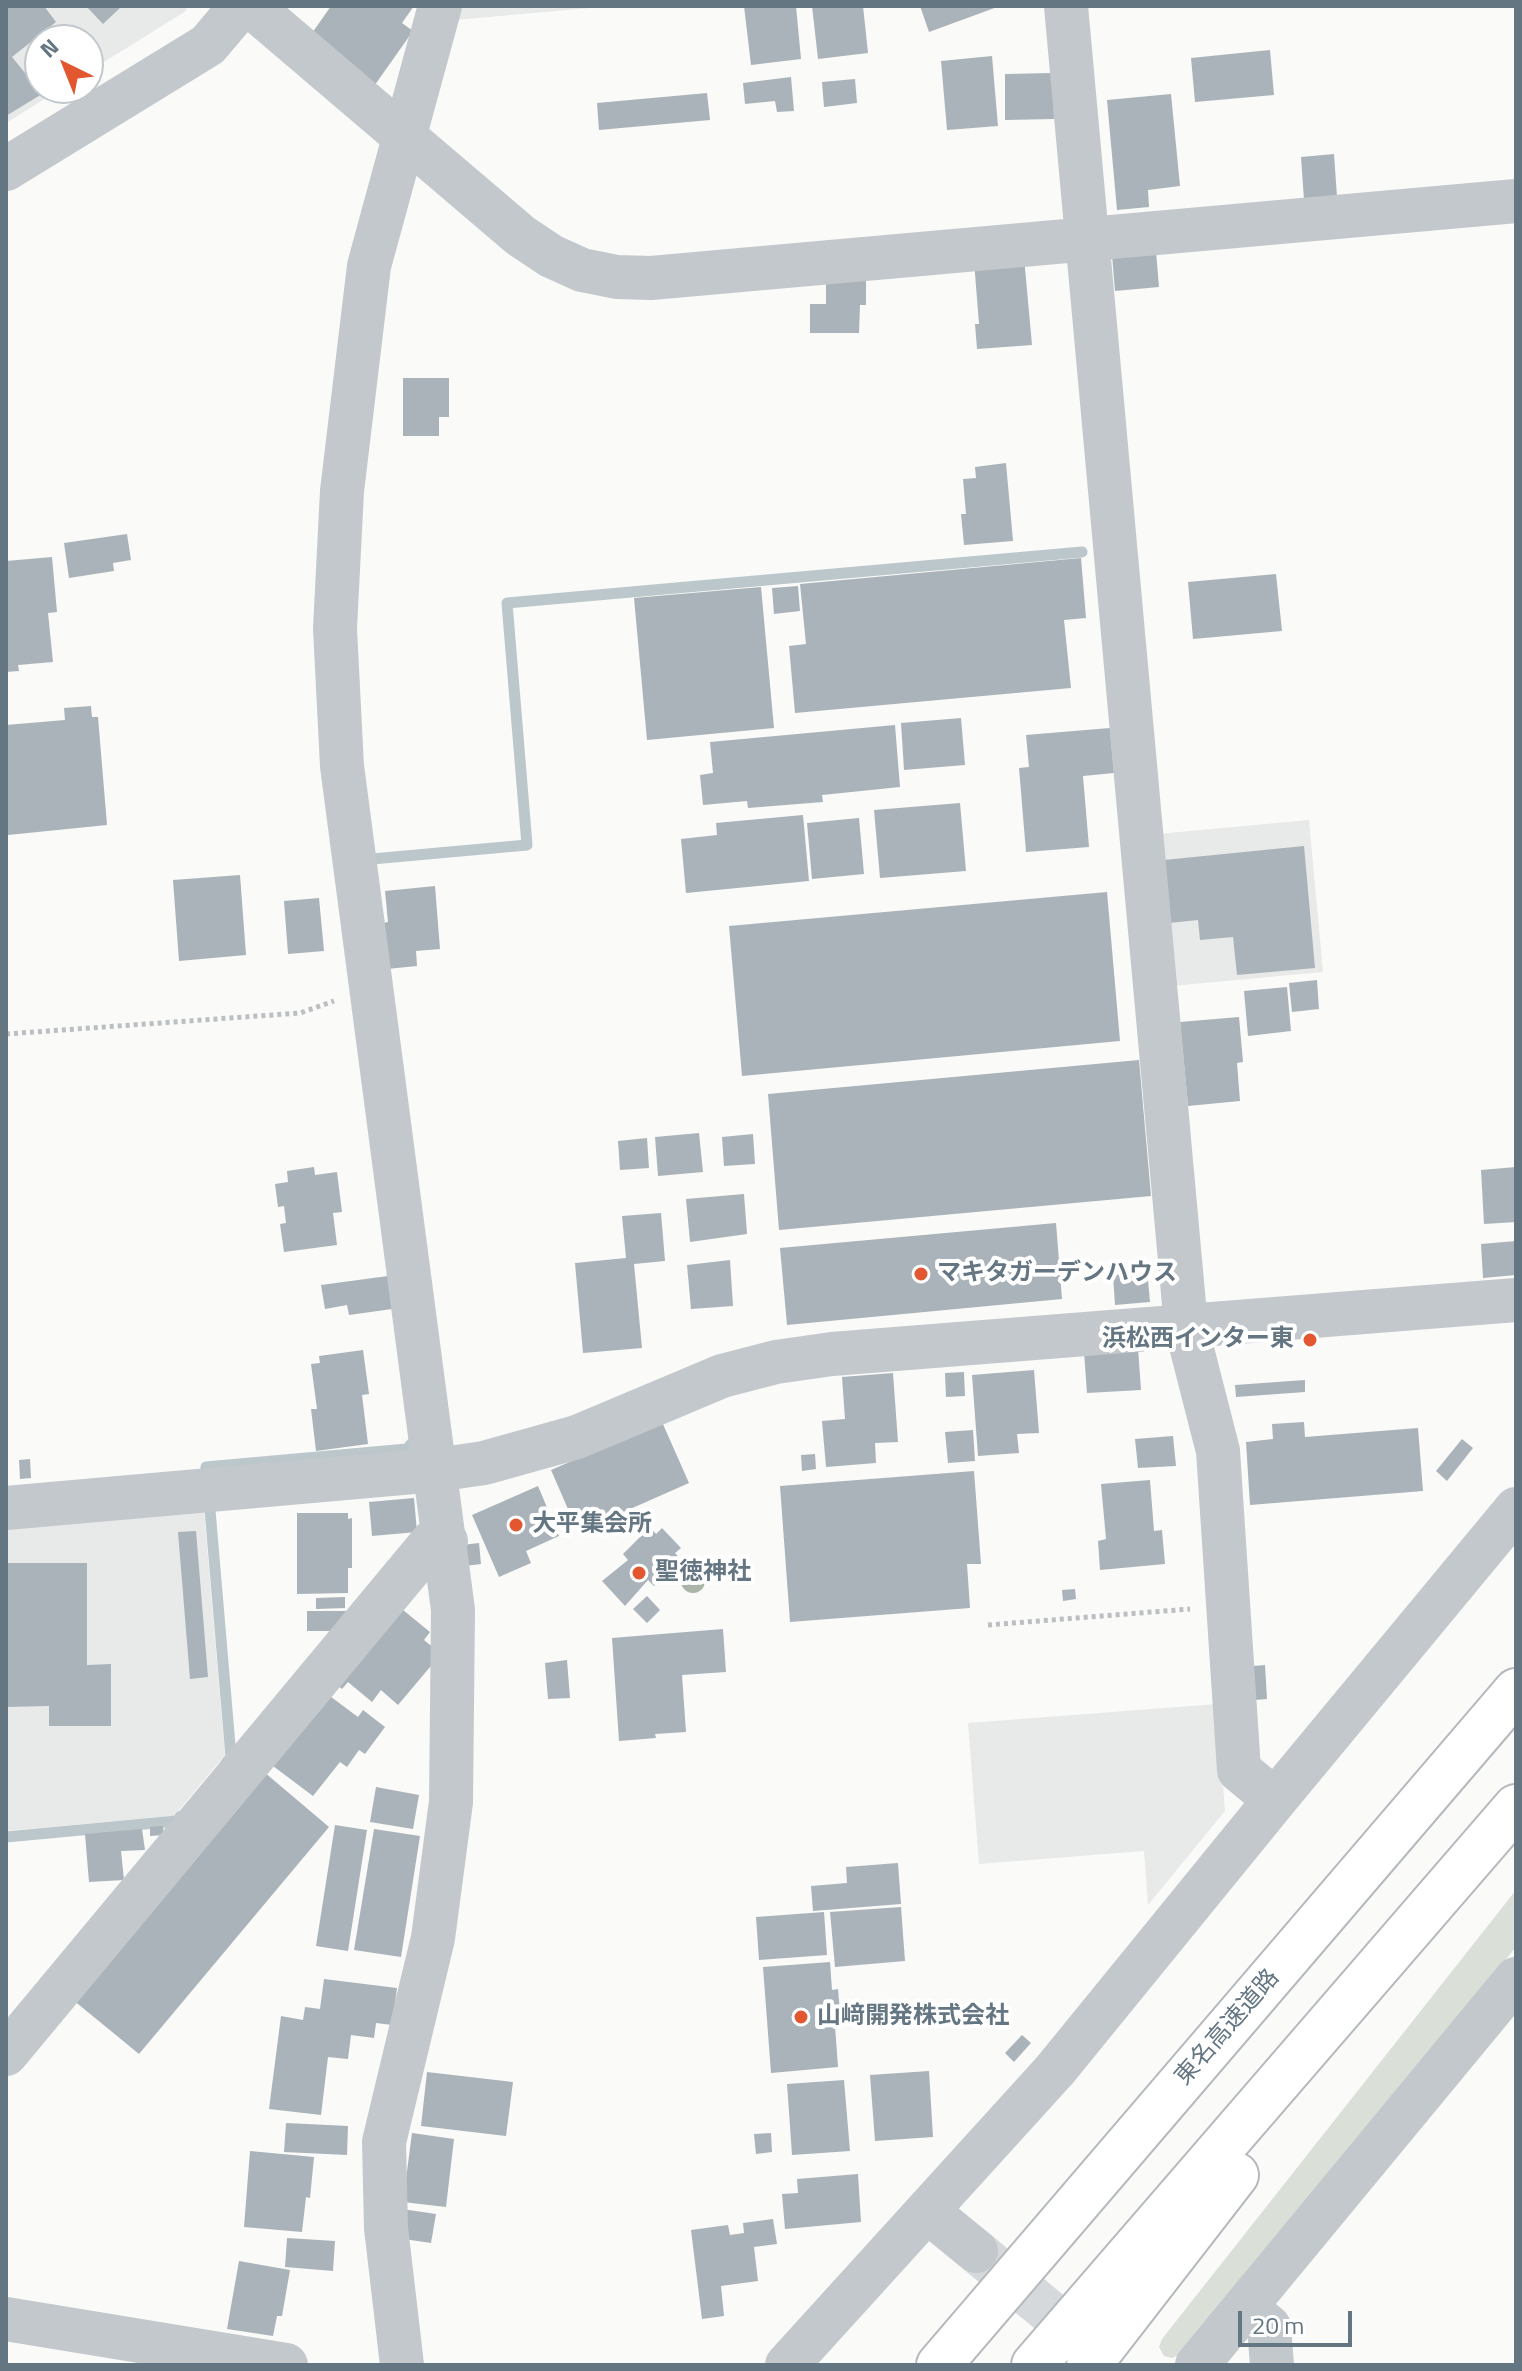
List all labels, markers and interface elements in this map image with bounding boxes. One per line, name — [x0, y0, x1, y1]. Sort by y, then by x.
north arrow — [24, 24, 104, 104]
text: N — [32, 30, 66, 66]
place label: マキタガーデンハウス — [937, 1260, 1177, 1288]
marker: マキタガーデンハウス — [912, 1265, 930, 1283]
place label: 浜松西インター東 — [1102, 1326, 1294, 1354]
marker: 浜松西インター東 — [1301, 1331, 1319, 1349]
place label: 大平集会所 — [532, 1511, 652, 1539]
marker: 大平集会所 — [507, 1516, 525, 1534]
place label: 聖徳神社 — [655, 1559, 751, 1587]
marker: 聖徳神社 — [630, 1564, 648, 1582]
street label: 東名高速道路 — [1170, 1964, 1286, 2092]
place label: 山﨑開発株式会社 — [817, 2003, 1009, 2031]
marker: 山﨑開発株式会社 — [792, 2008, 810, 2026]
scale bar — [1242, 2295, 1356, 2345]
text: 20 m — [1252, 2307, 1304, 2343]

